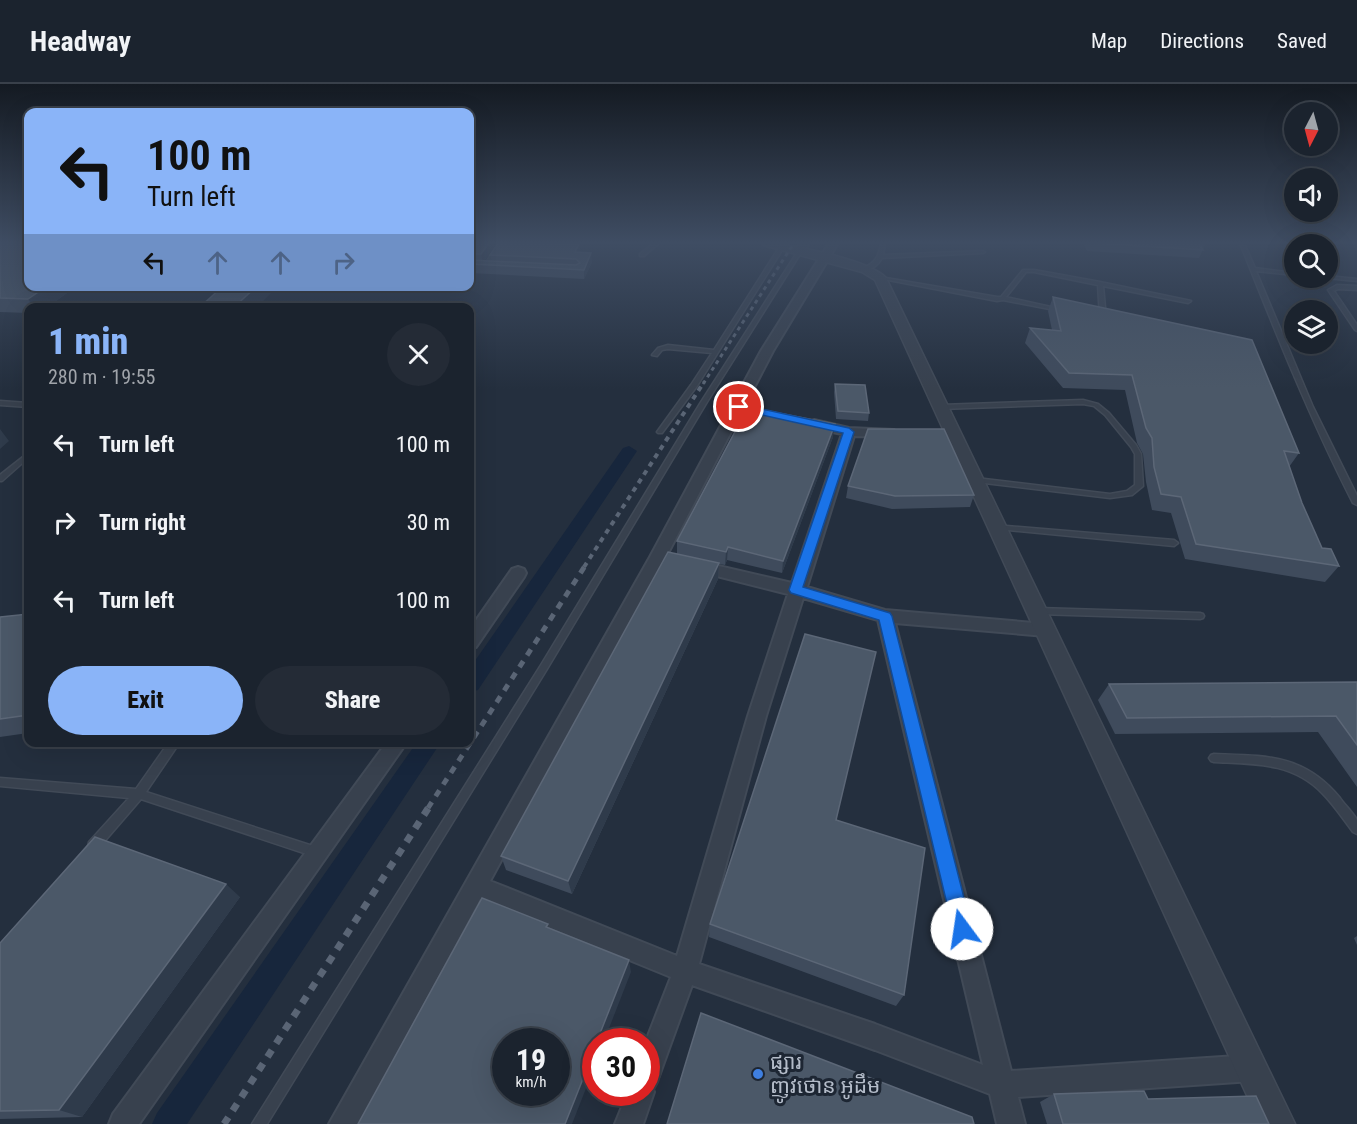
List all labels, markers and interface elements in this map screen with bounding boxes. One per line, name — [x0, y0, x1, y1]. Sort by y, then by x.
text: Headway — [30, 25, 131, 58]
text: Map — [1091, 29, 1127, 53]
text: Directions — [1160, 29, 1244, 53]
text: Saved — [1277, 29, 1327, 53]
north arrow — [1284, 102, 1338, 156]
map controls — [1284, 102, 1338, 354]
text: 100 m — [147, 131, 252, 180]
icon: left — [48, 132, 126, 210]
button: sound — [1284, 168, 1338, 222]
text: Turn left — [147, 181, 236, 213]
button: search — [1284, 234, 1338, 288]
icon: left — [138, 246, 171, 279]
icon: ahead — [201, 246, 234, 279]
icon: ahead — [264, 246, 297, 279]
icon: right — [327, 246, 360, 279]
button: layers — [1284, 300, 1338, 354]
text: 1 min — [48, 321, 128, 363]
button: close — [387, 323, 450, 386]
text: 280 m · 19:55 — [48, 365, 155, 389]
pin — [713, 381, 764, 432]
icon: arrive — [722, 390, 755, 423]
icon: left — [48, 428, 81, 461]
text: Turn left — [99, 432, 174, 457]
text: 100 m — [396, 432, 450, 457]
icon: right — [48, 506, 81, 539]
text: Turn right — [99, 510, 186, 535]
text: 30 m — [407, 510, 450, 535]
icon: left — [48, 584, 81, 617]
text: Turn left — [99, 588, 174, 613]
text: 100 m — [396, 588, 450, 613]
button: Exit — [48, 666, 243, 735]
button: Share — [255, 666, 450, 735]
position arrow — [930, 897, 994, 961]
speed limit sign: 30 — [582, 1028, 660, 1106]
text: 19 — [516, 1042, 546, 1077]
place label: ផ្សារ ញូវថោន អូដឹម — [770, 1050, 880, 1104]
marker: ផ្សារ ញូវថោន អូដឹម — [751, 1067, 765, 1081]
text: km/h — [516, 1073, 546, 1091]

